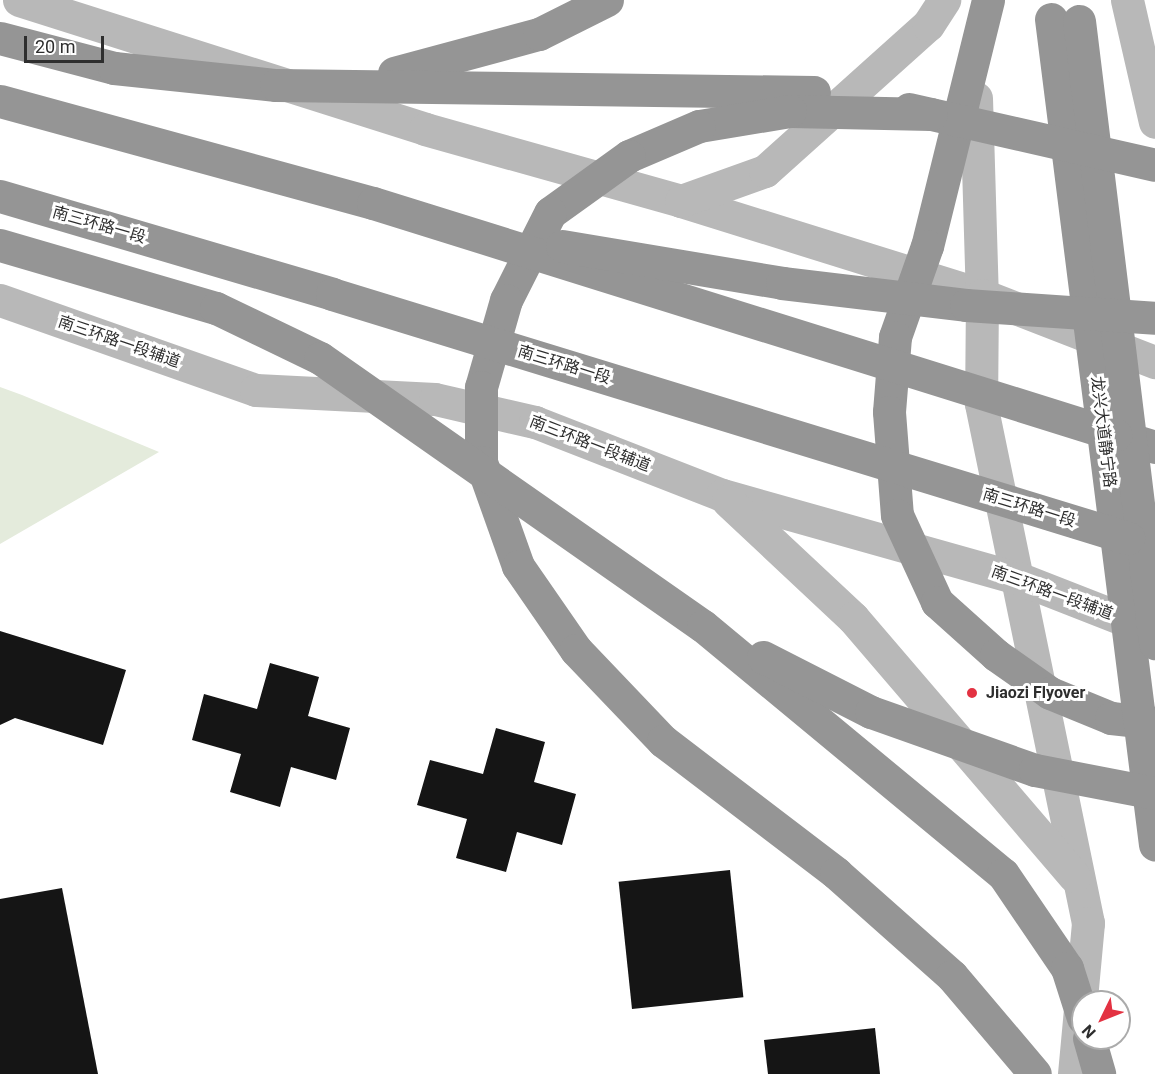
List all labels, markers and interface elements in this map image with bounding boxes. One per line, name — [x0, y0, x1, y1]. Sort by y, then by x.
scale bar — [27, 24, 106, 62]
text: 20 m — [35, 36, 75, 57]
street label: 南三环路一段 — [50, 203, 148, 247]
street label: 南三环路一段辅道 — [55, 312, 183, 372]
street label: 南三环路一段 — [515, 342, 613, 388]
street label: 龙兴大道静宁路 — [1087, 375, 1119, 489]
street label: 南三环路一段辅道 — [527, 412, 653, 476]
street label: 南三环路一段 — [980, 485, 1078, 531]
street label: 南三环路一段辅道 — [989, 562, 1115, 624]
place label: Jiaozi Flyover — [986, 683, 1085, 703]
marker: Jiaozi Flyover — [963, 684, 981, 702]
north arrow — [1071, 990, 1131, 1050]
text: N — [1078, 1021, 1100, 1042]

